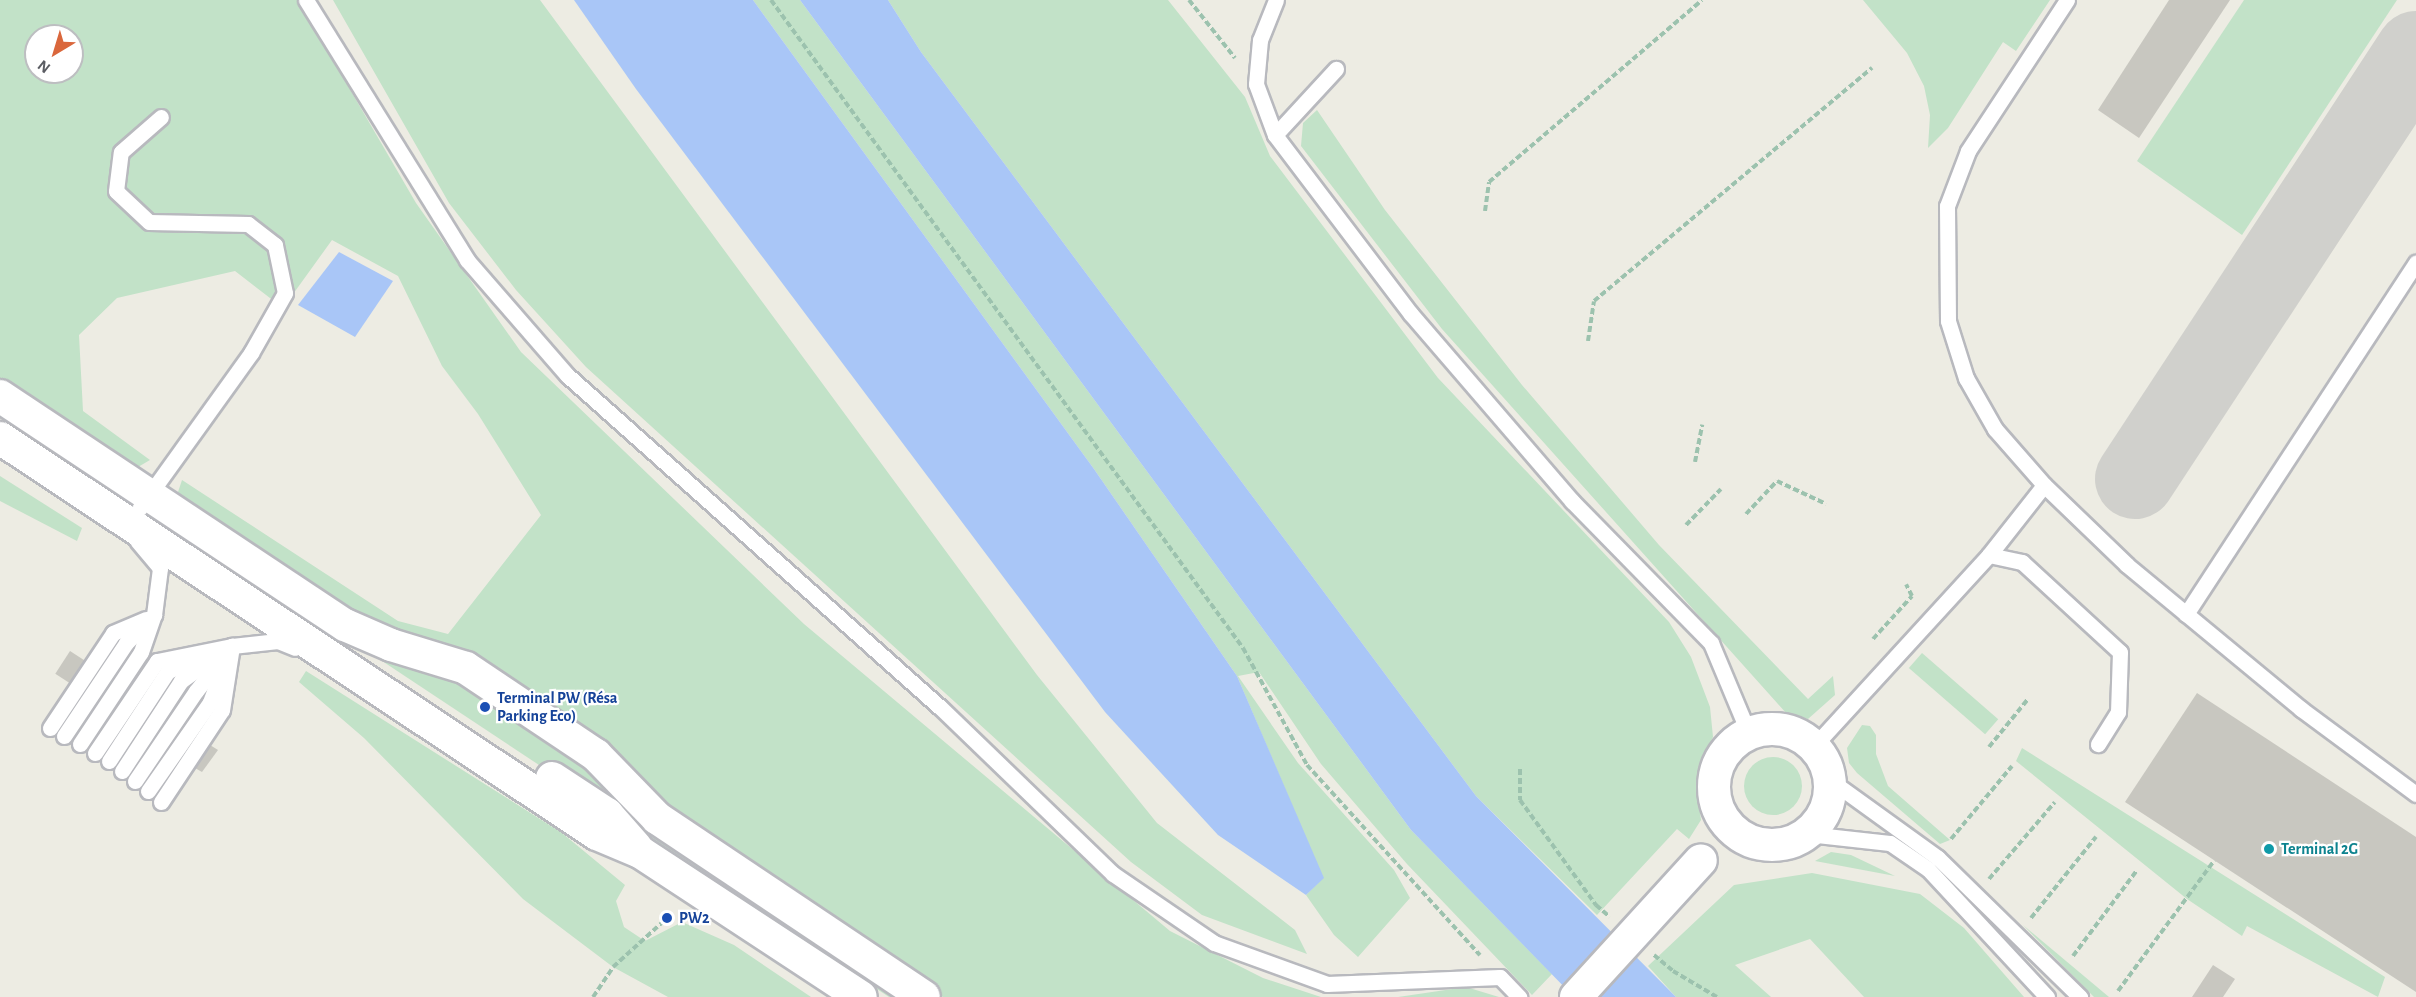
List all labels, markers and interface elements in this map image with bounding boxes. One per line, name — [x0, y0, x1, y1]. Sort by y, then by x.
north arrow — [24, 24, 84, 84]
text: N — [35, 57, 53, 76]
place label: Terminal PW (Résa Parking Eco) — [497, 688, 618, 726]
marker: Terminal PW (Résa Parking Eco) — [478, 700, 492, 714]
place label: Terminal 2G — [2281, 839, 2358, 859]
marker: Terminal 2G — [2262, 842, 2276, 856]
place label: PW2 — [679, 908, 710, 928]
marker: PW2 — [660, 911, 674, 925]

